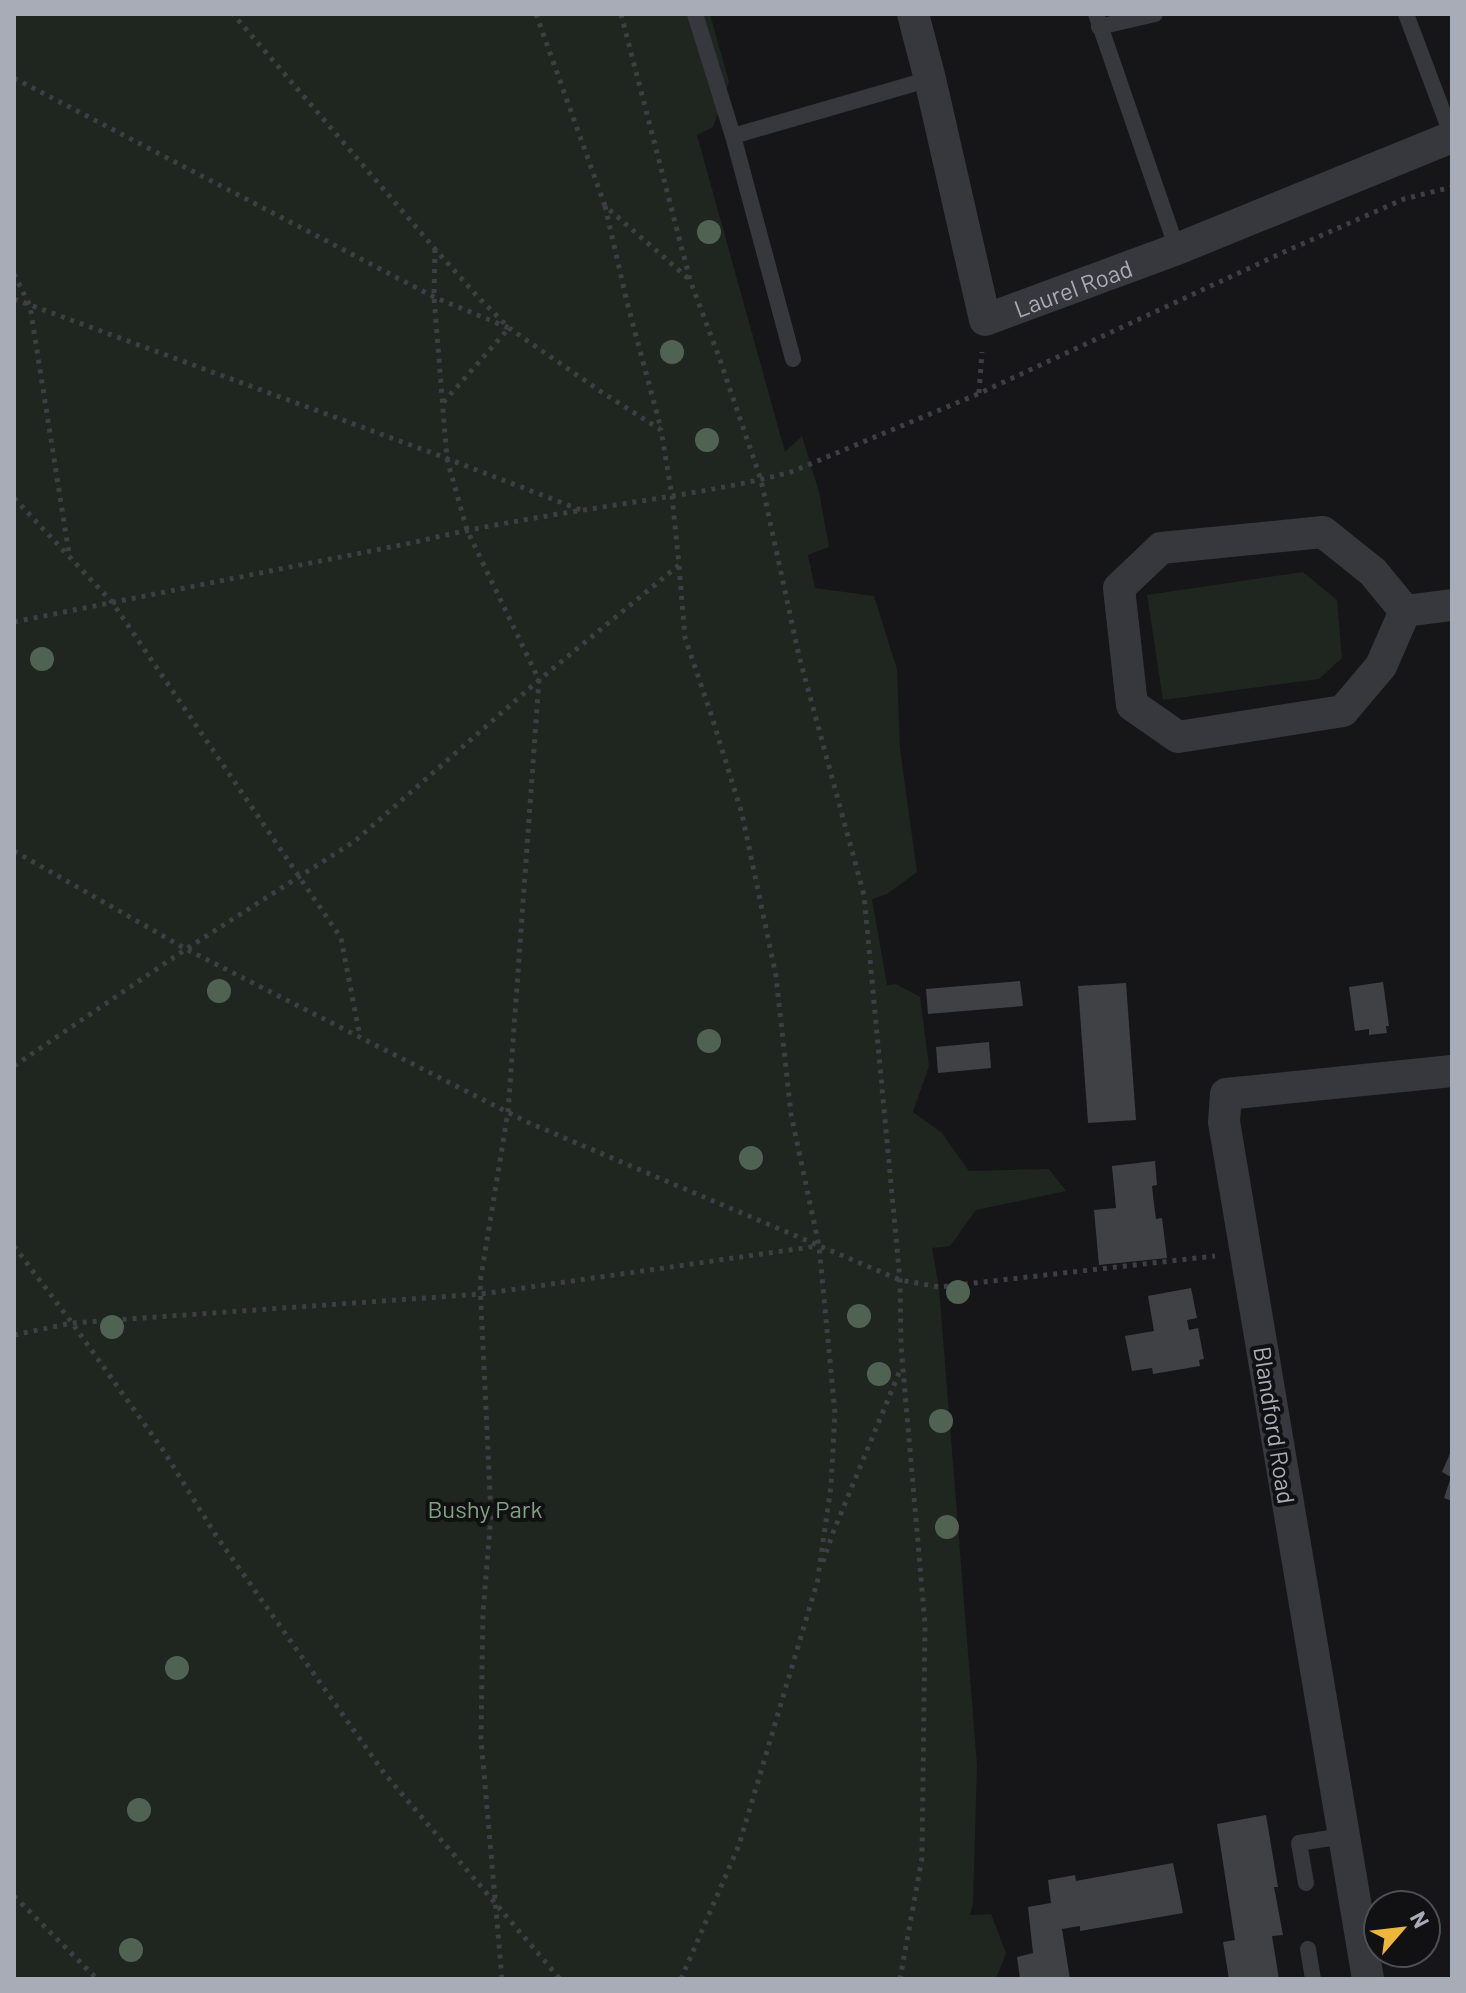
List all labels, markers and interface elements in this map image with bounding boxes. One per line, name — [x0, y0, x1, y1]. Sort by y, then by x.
street label: Laurel Road — [1010, 252, 1136, 323]
street label: Blandford Road — [1248, 1344, 1302, 1506]
park label: Bushy Park — [428, 1494, 542, 1523]
north arrow — [1362, 1889, 1442, 1969]
text: N — [1406, 1907, 1435, 1932]

